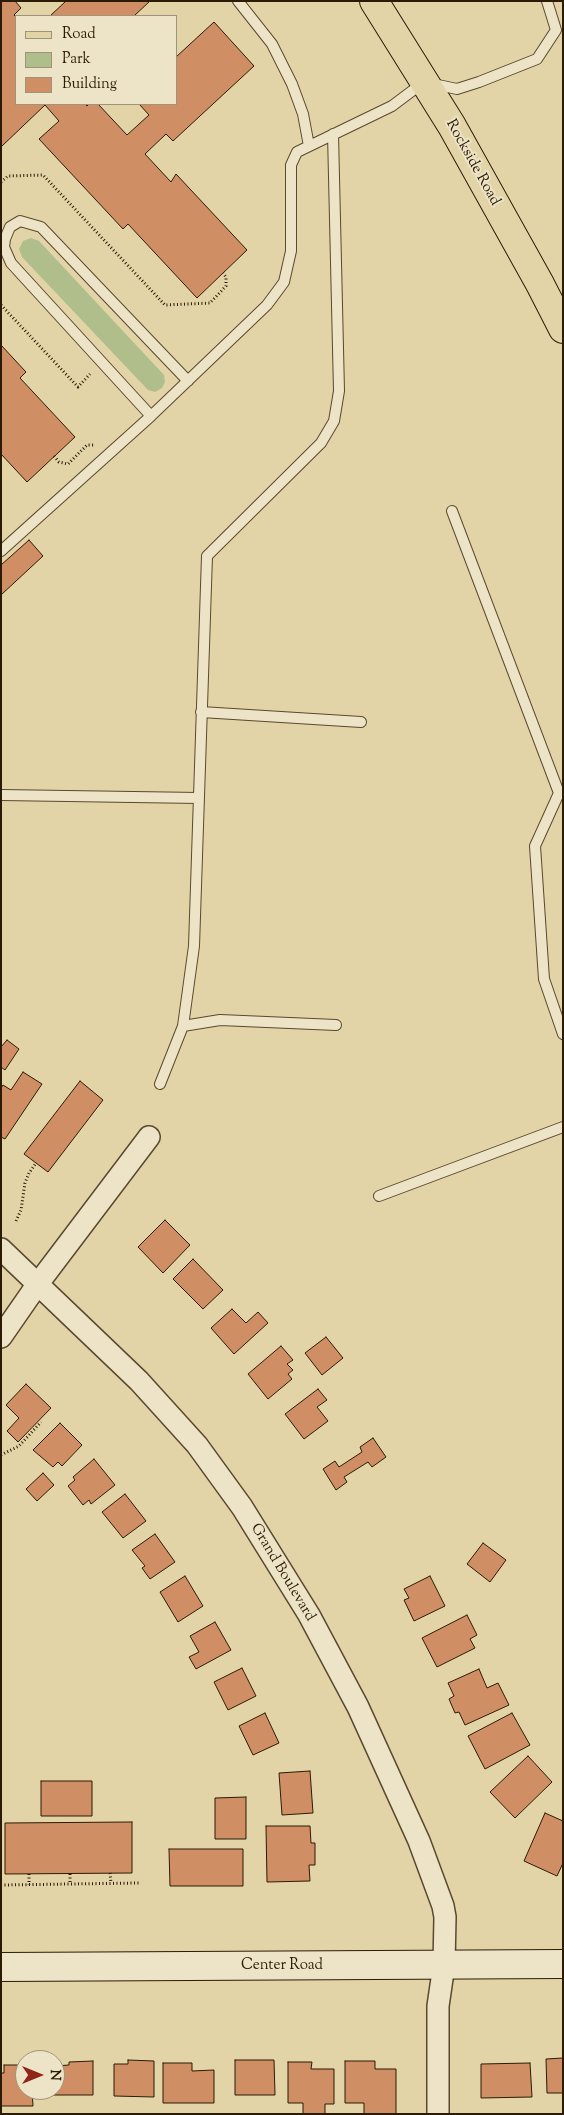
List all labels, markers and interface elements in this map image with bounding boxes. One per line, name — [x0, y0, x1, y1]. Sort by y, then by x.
legend — [15, 15, 178, 105]
text: Road — [62, 24, 96, 45]
text: Park — [62, 49, 91, 70]
text: Building — [62, 74, 117, 95]
street label: Rockside Road — [441, 117, 503, 209]
street label: Grand Boulevard — [246, 1521, 318, 1625]
street label: Center Road — [241, 1957, 323, 1975]
north arrow — [15, 2050, 65, 2100]
text: N — [44, 2069, 64, 2081]

